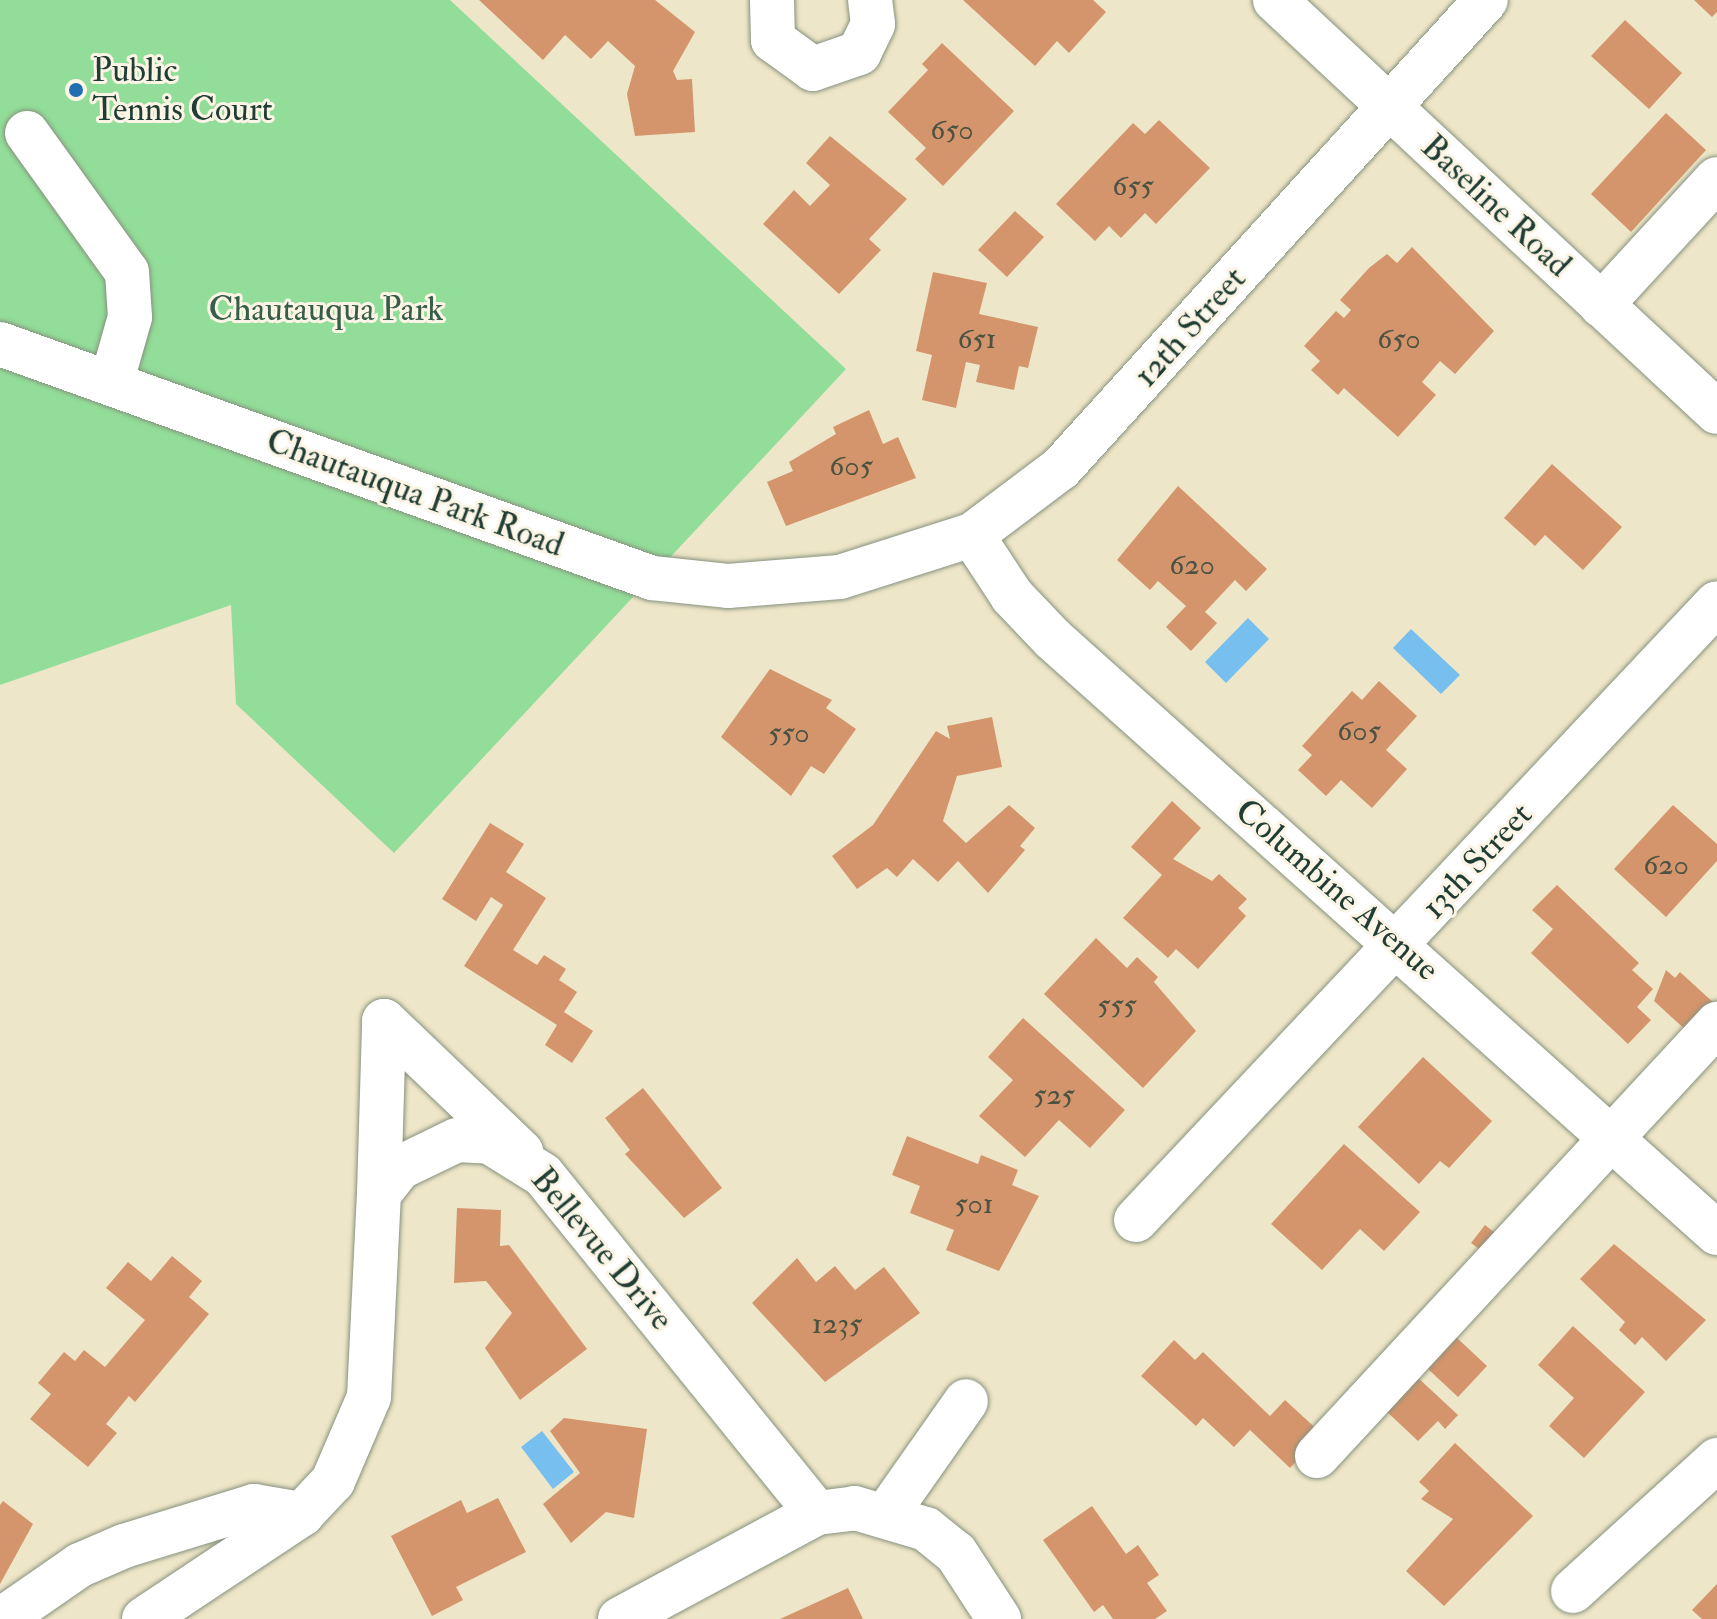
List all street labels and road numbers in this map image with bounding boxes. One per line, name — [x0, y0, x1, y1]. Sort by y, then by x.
street label: Baseline Road — [1413, 126, 1579, 286]
street label: 12th Street — [1126, 259, 1254, 395]
street label: Chautauqua Park Road — [261, 420, 569, 566]
street label: Columbine Avenue — [1227, 790, 1447, 990]
street label: 13th Street — [1413, 795, 1541, 927]
street label: Bellevue Drive — [522, 1159, 682, 1339]

